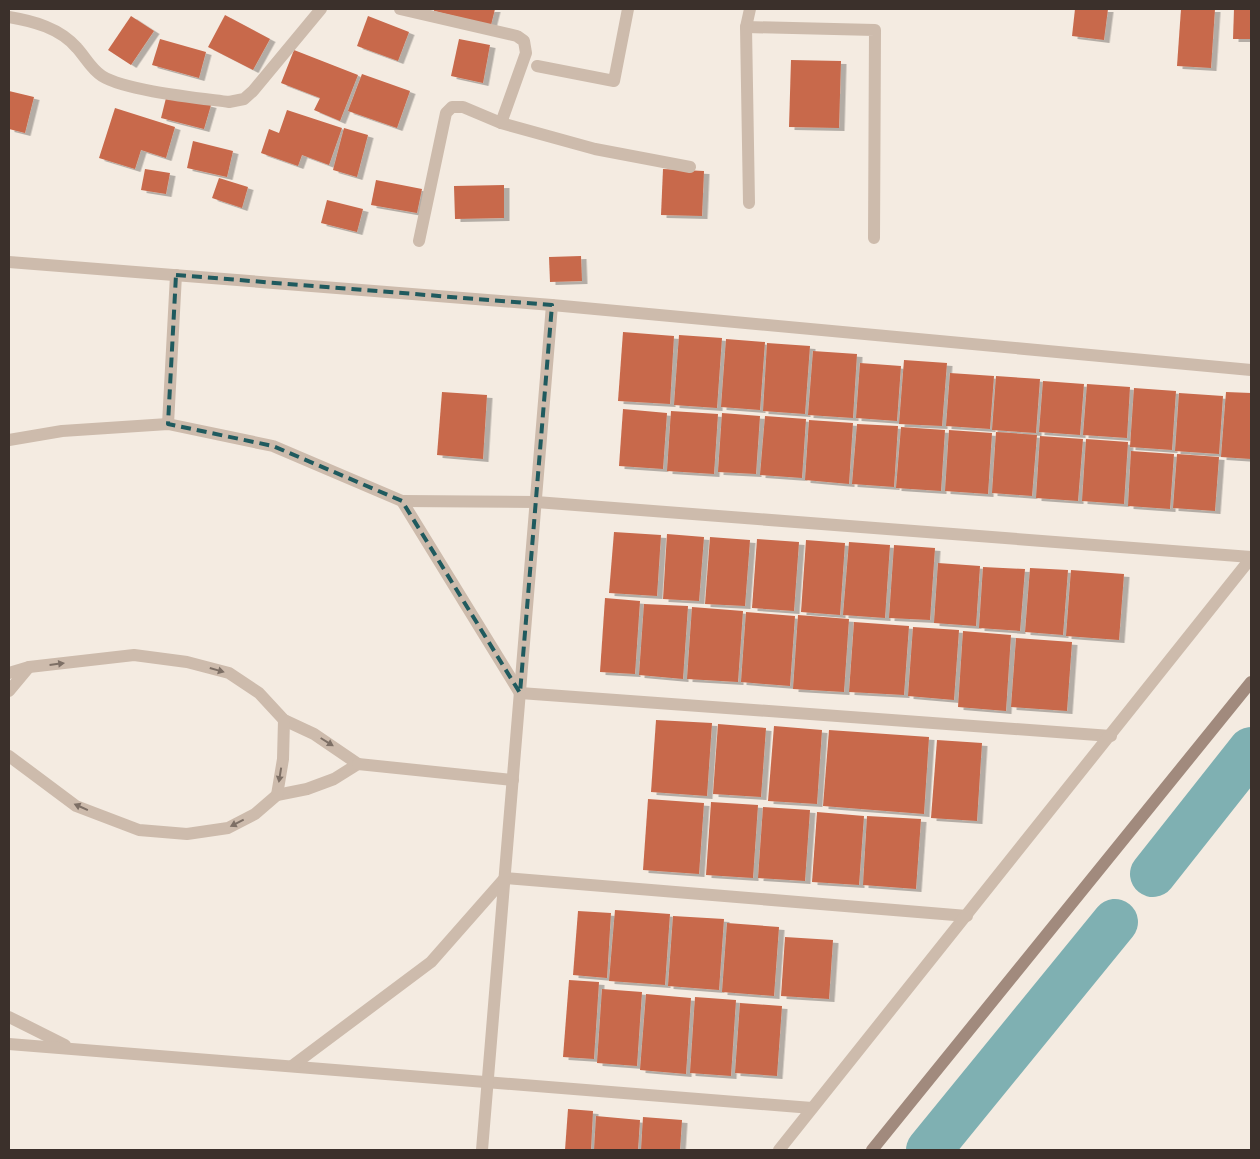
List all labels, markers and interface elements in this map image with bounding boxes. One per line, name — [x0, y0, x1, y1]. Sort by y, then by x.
one-way arrow — [49, 660, 65, 668]
one-way arrow — [209, 666, 224, 674]
one-way arrow — [321, 738, 334, 747]
one-way arrow — [276, 767, 284, 783]
one-way arrow — [74, 803, 88, 811]
one-way arrow — [230, 819, 245, 827]

